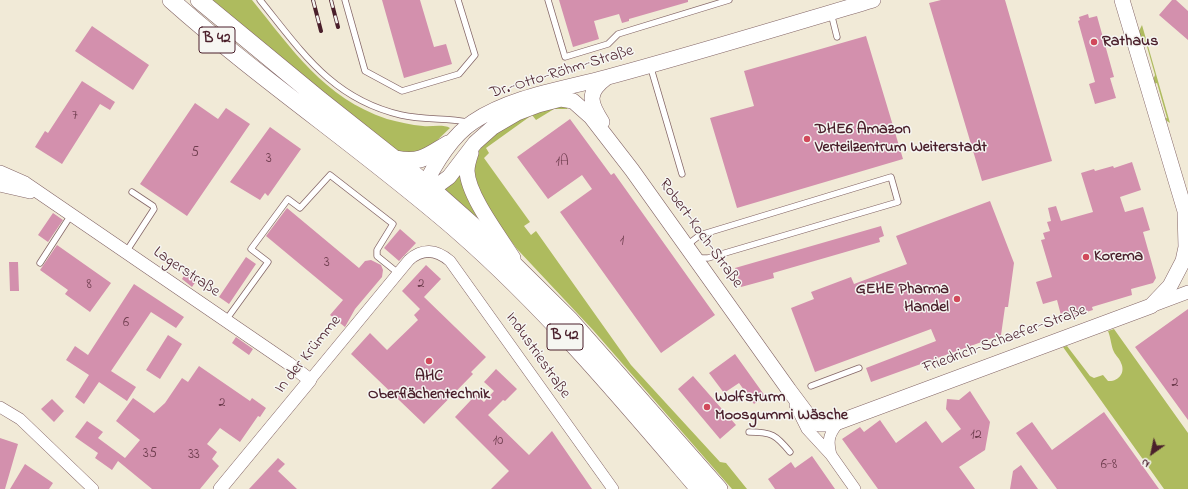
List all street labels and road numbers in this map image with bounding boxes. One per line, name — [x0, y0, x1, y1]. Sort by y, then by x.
road number: B 42 — [199, 27, 235, 53]
street label: Dr.-Otto-Röhm-Straße — [488, 42, 636, 104]
street label: Robert-Koch-Straße — [654, 176, 746, 292]
street label: Lagerstraße — [149, 244, 223, 302]
street label: Friedrich-Schaefer-Straße — [921, 301, 1089, 379]
street label: Industriestraße — [500, 309, 574, 403]
street label: In der Krümme — [272, 312, 346, 398]
road number: B 42 — [547, 324, 583, 350]

